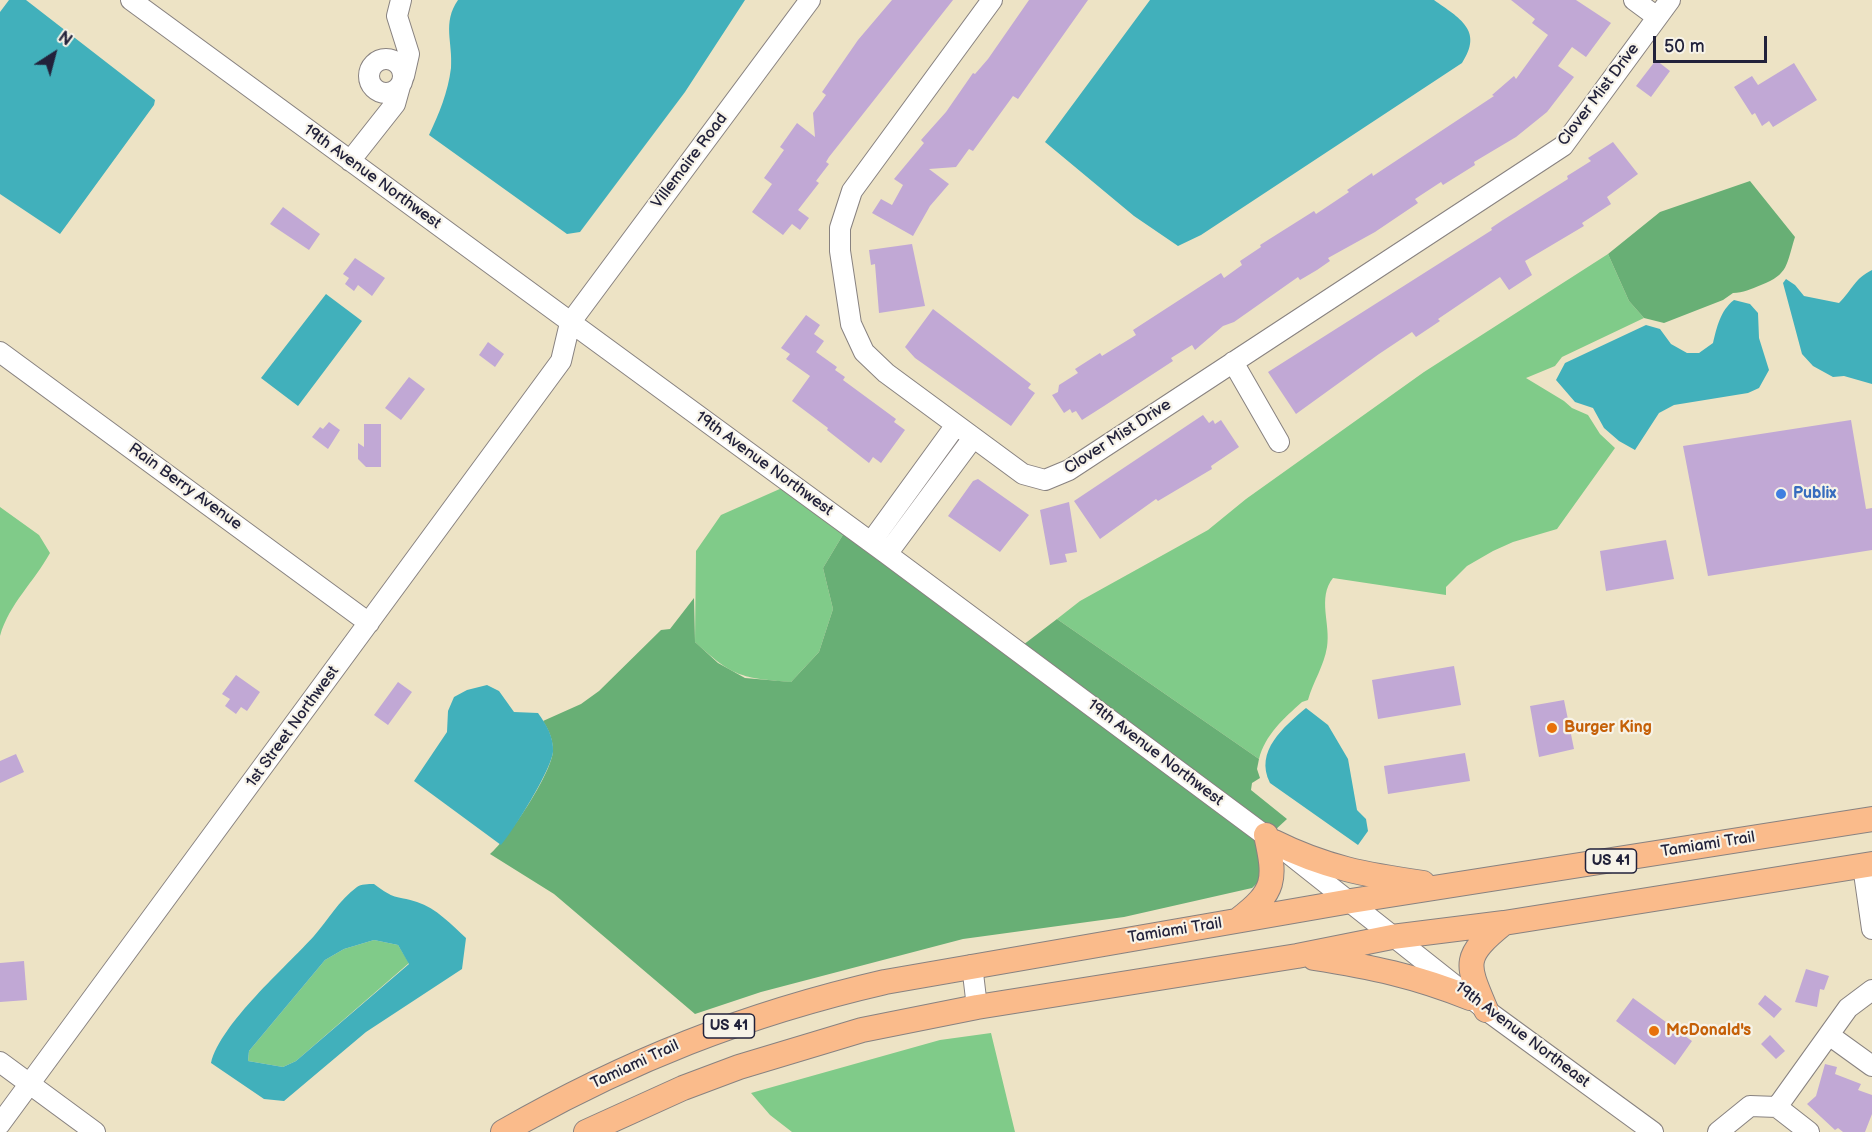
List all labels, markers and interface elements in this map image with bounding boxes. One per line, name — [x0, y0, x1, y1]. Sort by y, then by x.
north arrow — [24, 24, 84, 84]
scale bar — [1656, 24, 1770, 62]
text: N — [54, 28, 75, 50]
text: 50 m — [1664, 36, 1705, 57]
street label: Clover Mist Drive — [1554, 40, 1644, 150]
street label: Villemaire Road — [648, 110, 732, 212]
street label: 19th Avenue Northwest — [300, 121, 444, 233]
street label: Clover Mist Drive — [1061, 395, 1175, 479]
street label: 19th Avenue Northwest — [692, 408, 836, 520]
street label: Rain Berry Avenue — [125, 439, 245, 535]
place label: Publix — [1793, 484, 1836, 504]
marker: Publix — [1774, 487, 1788, 501]
street label: 1st Street Northwest — [243, 663, 343, 791]
street label: 19th Avenue Northwest — [1083, 696, 1227, 810]
place label: Burger King — [1564, 718, 1652, 738]
marker: Burger King — [1545, 721, 1559, 735]
street label: Tamiami Trail — [1660, 828, 1756, 862]
road number: US 41 — [1586, 849, 1636, 873]
street label: Tamiami Trail — [1127, 914, 1223, 948]
street label: 19th Avenue Northeast — [1451, 978, 1593, 1092]
road number: US 41 — [704, 1014, 754, 1038]
place label: McDonald's — [1666, 1021, 1751, 1041]
marker: McDonald's — [1647, 1024, 1661, 1038]
street label: Tamiami Trail — [588, 1036, 682, 1094]

